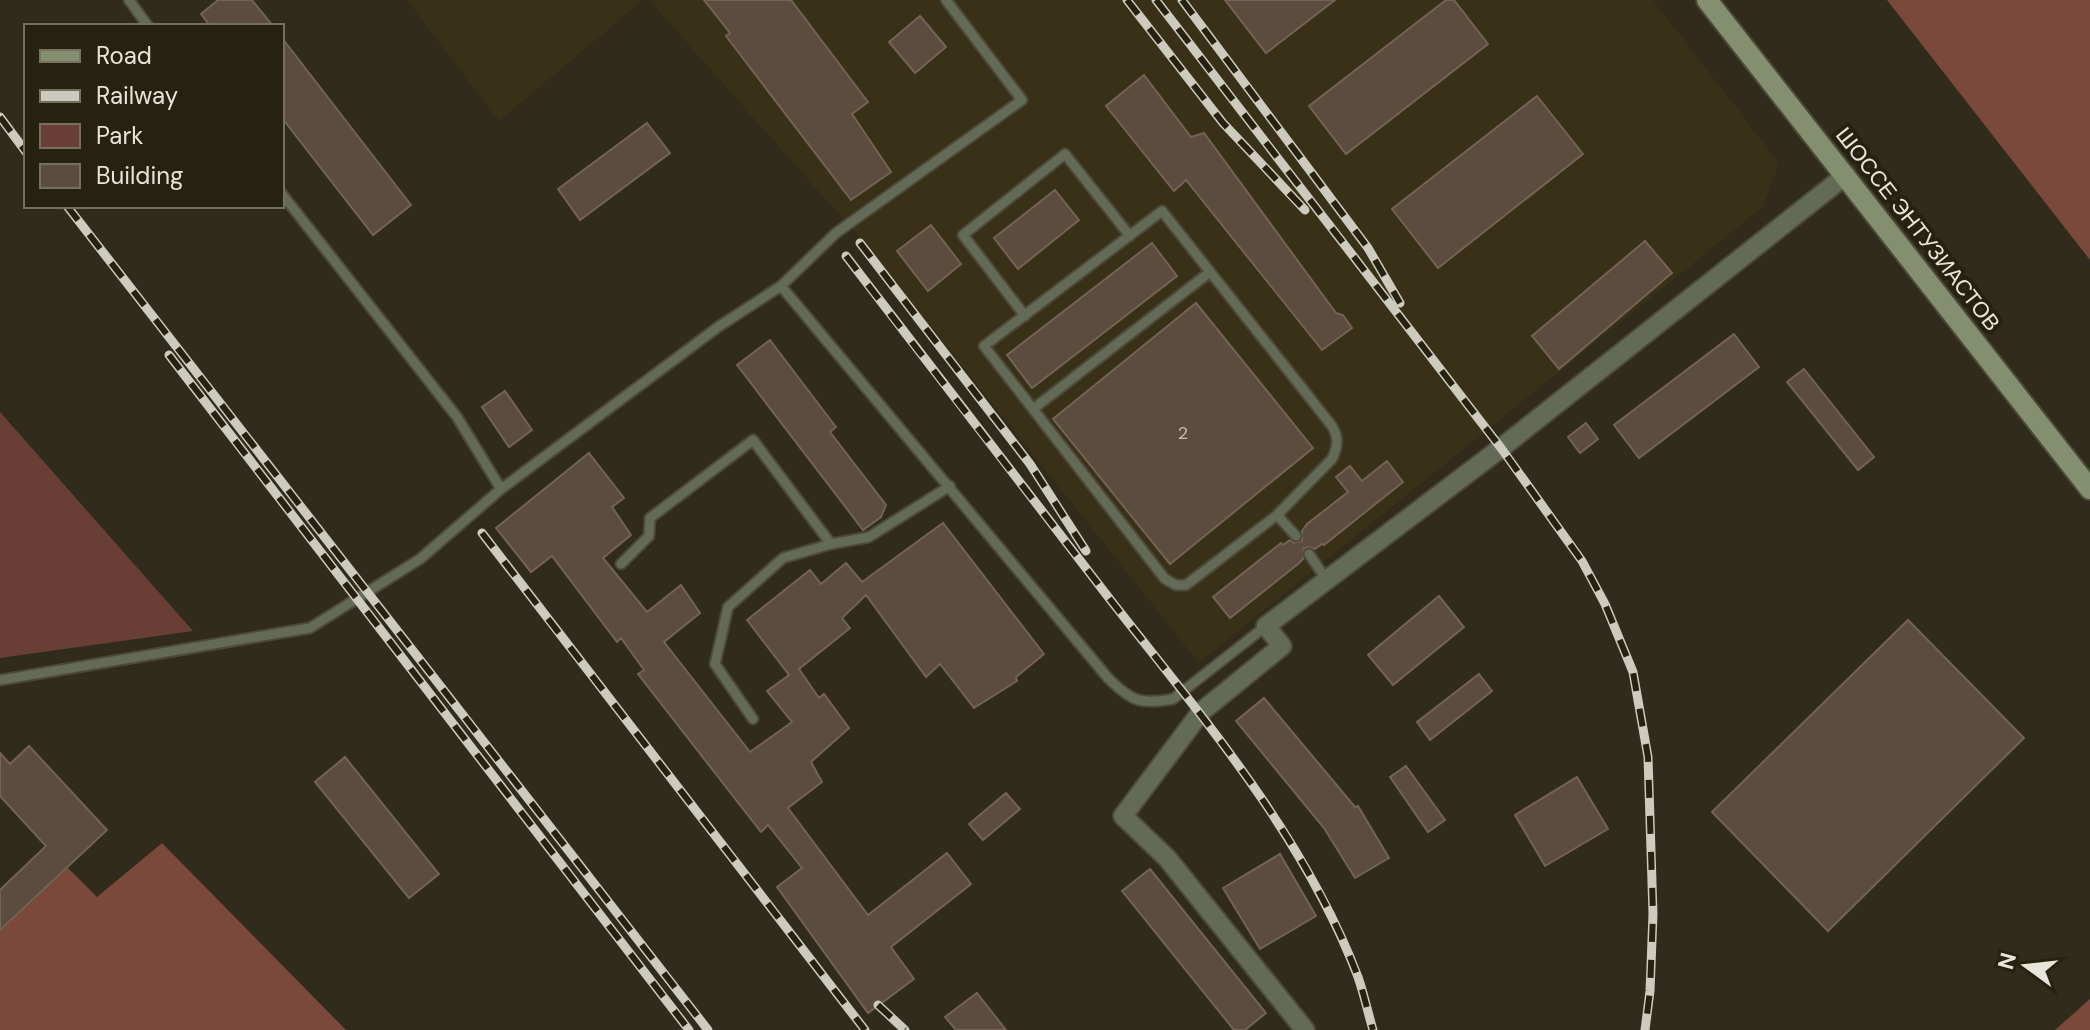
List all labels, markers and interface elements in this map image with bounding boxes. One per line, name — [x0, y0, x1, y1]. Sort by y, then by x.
legend — [24, 24, 284, 208]
text: Road — [96, 40, 152, 71]
text: Railway — [96, 80, 178, 111]
text: Park — [96, 120, 143, 151]
street label: ШОССЕ ЭНТУЗИАСТОВ — [1829, 121, 2007, 337]
text: Building — [96, 160, 183, 191]
house number: 2 — [1178, 421, 1188, 445]
north arrow — [1986, 926, 2066, 1006]
text: N — [1991, 949, 2023, 972]

